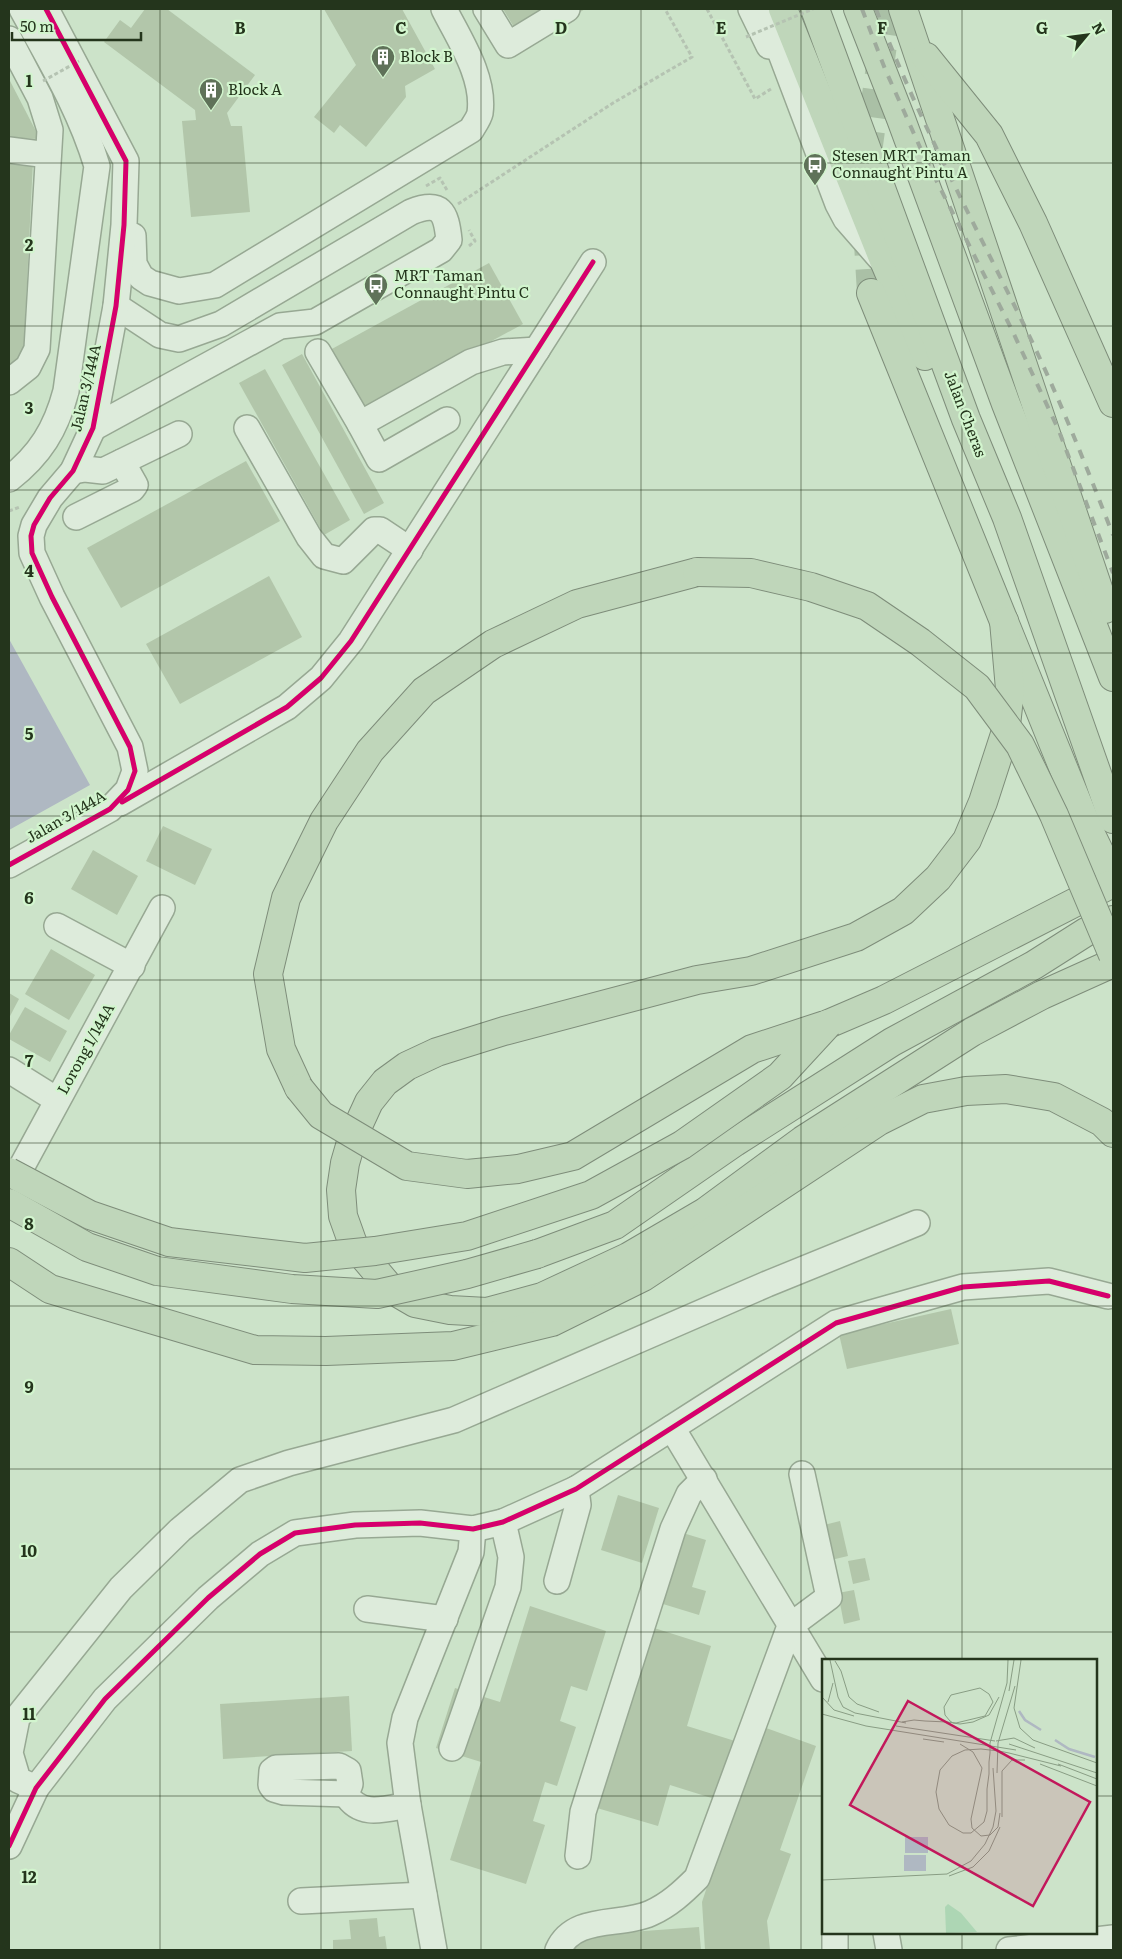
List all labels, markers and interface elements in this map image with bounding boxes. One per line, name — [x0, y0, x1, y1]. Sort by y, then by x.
scale bar — [12, 10, 141, 42]
north arrow — [1062, 10, 1112, 60]
text: 50 m — [20, 14, 54, 37]
text: B — [234, 15, 246, 39]
text: C — [395, 15, 407, 39]
text: D — [555, 15, 567, 39]
text: E — [716, 15, 727, 39]
text: F — [877, 15, 887, 39]
text: G — [1036, 15, 1048, 39]
text: N — [1088, 18, 1111, 38]
building icon: Block B — [370, 44, 396, 78]
place label: Block B — [400, 44, 453, 67]
text: 1 — [26, 68, 33, 92]
building icon: Block A — [198, 77, 224, 111]
place label: Block A — [228, 77, 282, 100]
place label: Stesen MRT Taman Connaught Pintu A — [832, 143, 971, 183]
bus stop icon: Stesen MRT Taman Connaught Pintu A — [802, 152, 828, 186]
text: 2 — [25, 232, 34, 256]
place label: MRT Taman Connaught Pintu C — [394, 263, 529, 303]
bus stop icon: MRT Taman Connaught Pintu C — [363, 272, 389, 306]
street label: Jalan 3/144A — [63, 342, 106, 434]
street label: Jalan Cheras — [939, 367, 994, 460]
text: 3 — [25, 395, 34, 419]
text: 4 — [24, 558, 34, 582]
text: 5 — [25, 721, 34, 745]
street label: Jalan 3/144A — [21, 783, 110, 848]
text: 6 — [24, 885, 34, 909]
street label: Lorong 1/144A — [50, 999, 119, 1098]
text: 7 — [25, 1048, 34, 1072]
text: 8 — [24, 1211, 34, 1235]
text: 9 — [24, 1374, 34, 1398]
text: 10 — [21, 1538, 37, 1562]
inset map — [822, 1659, 1097, 1934]
text: 11 — [22, 1701, 36, 1725]
text: 12 — [21, 1864, 37, 1888]

